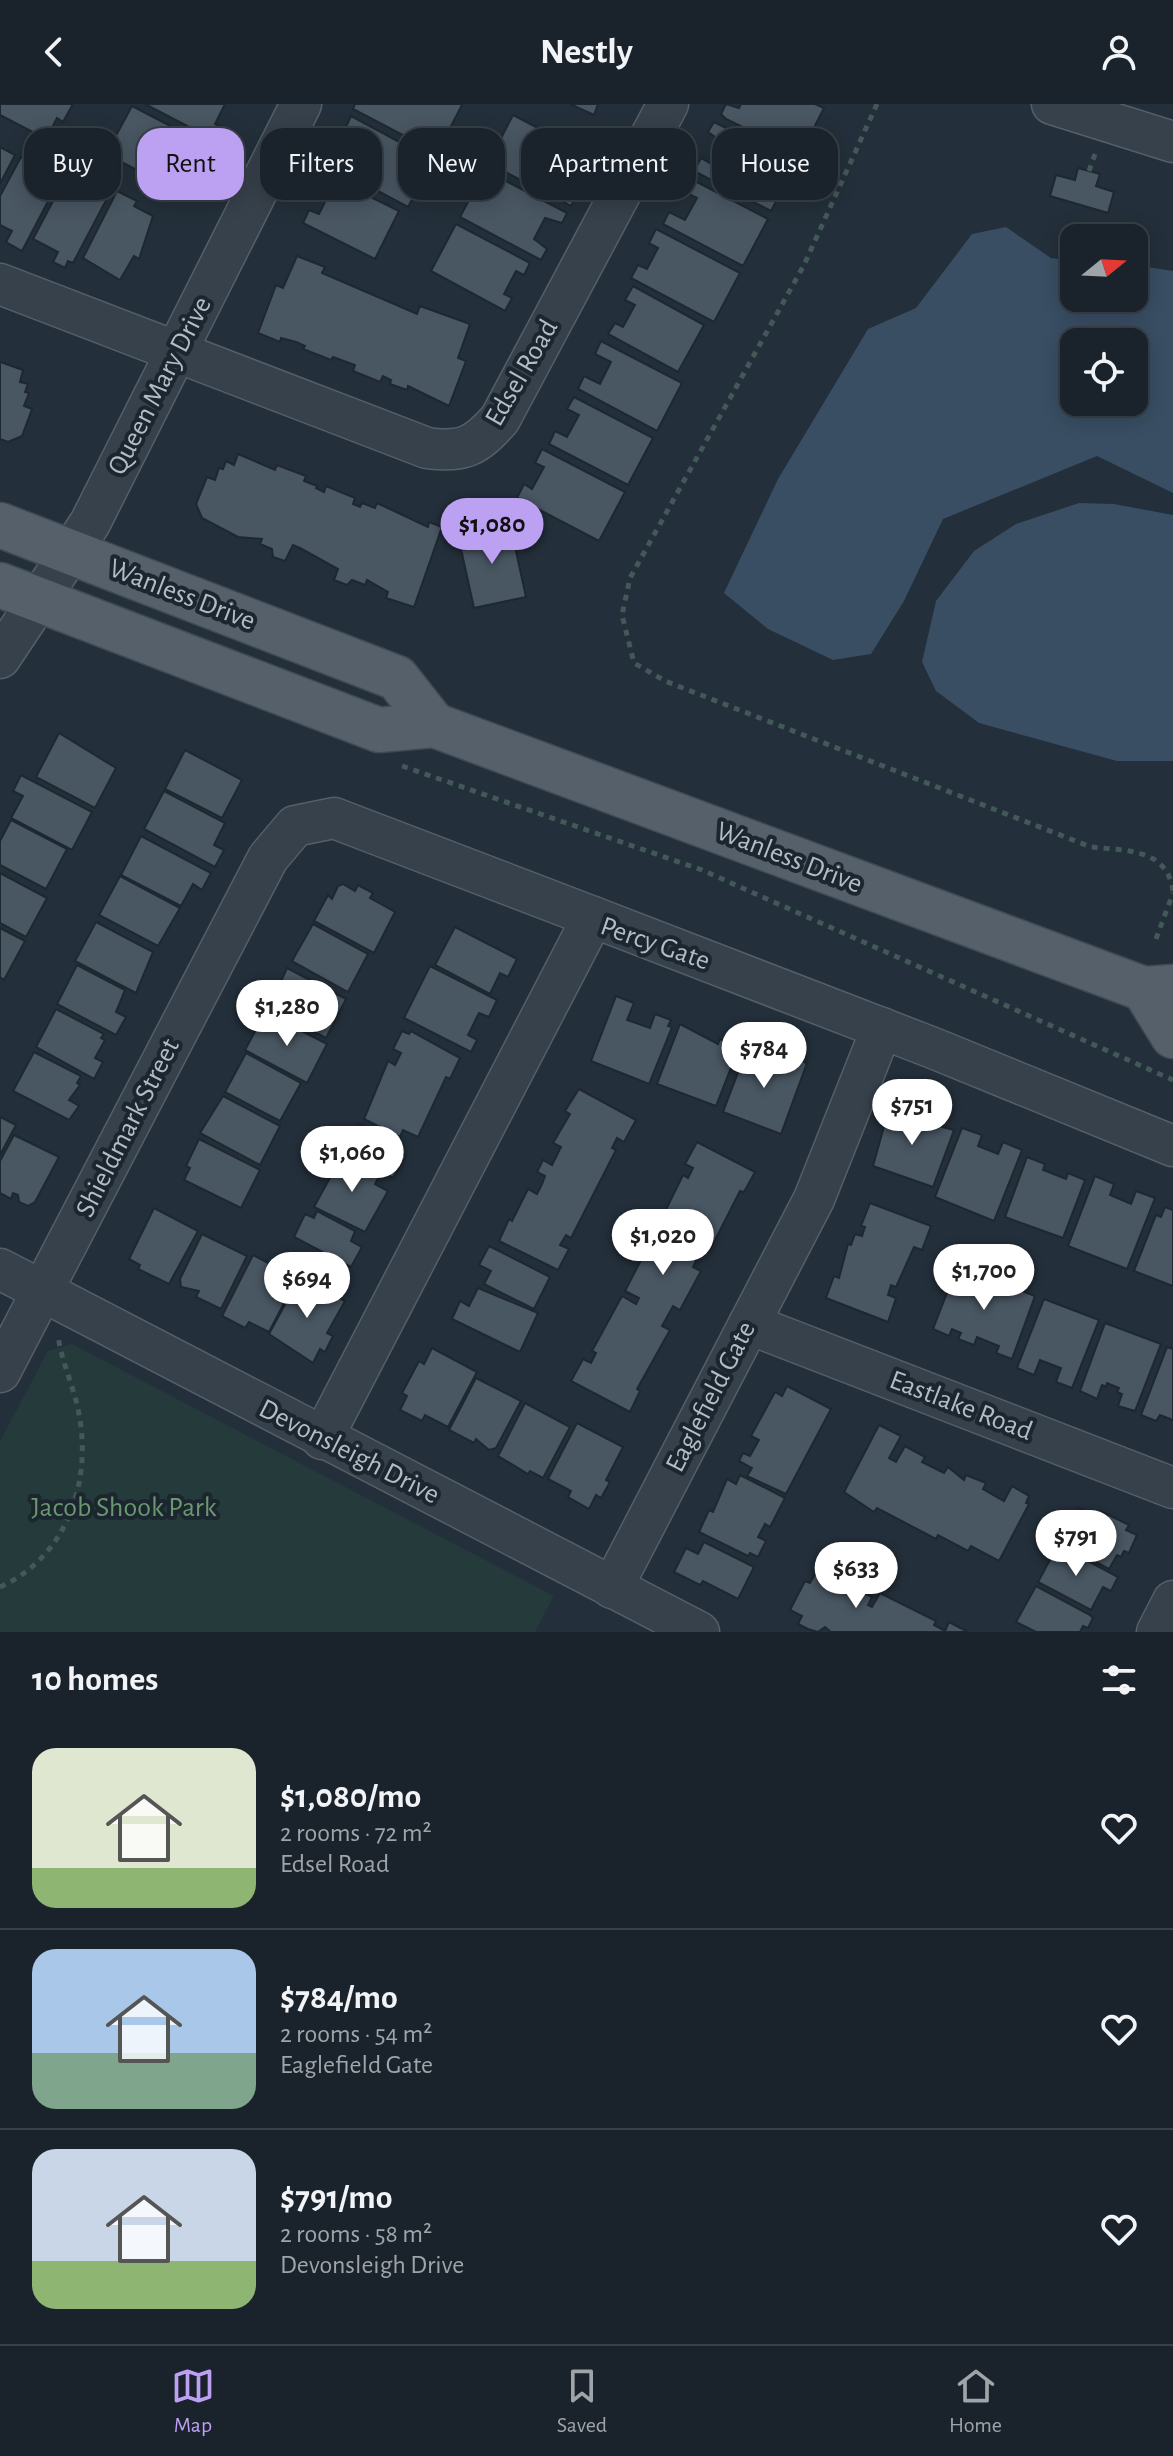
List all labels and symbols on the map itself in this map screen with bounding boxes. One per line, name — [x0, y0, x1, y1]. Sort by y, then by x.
north arrow — [1060, 224, 1148, 312]
street label: Queen Mary Drive — [103, 292, 217, 480]
street label: Edsel Road — [480, 315, 564, 431]
pin: $1,080 — [427, 498, 557, 566]
street label: Wanless Drive — [105, 554, 259, 636]
street label: Wanless Drive — [712, 817, 866, 899]
street label: Percy Gate — [597, 912, 713, 976]
pin: $1,280 — [222, 980, 352, 1048]
pin: $784 — [717, 1022, 811, 1090]
street label: Shieldmark Street — [71, 1034, 185, 1222]
pin: $751 — [865, 1079, 959, 1147]
pin: $1,060 — [287, 1126, 417, 1194]
pin: $1,020 — [598, 1209, 728, 1277]
pin: $1,700 — [919, 1244, 1049, 1312]
pin: $694 — [260, 1252, 354, 1320]
street label: Eaglefield Gate — [661, 1317, 761, 1477]
street label: Eastlake Road — [886, 1366, 1036, 1446]
street label: Devonsleigh Drive — [254, 1394, 444, 1510]
park label: Jacob Shook Park — [31, 1494, 217, 1522]
pin: $791 — [1029, 1510, 1123, 1578]
pin: $633 — [809, 1542, 903, 1610]

